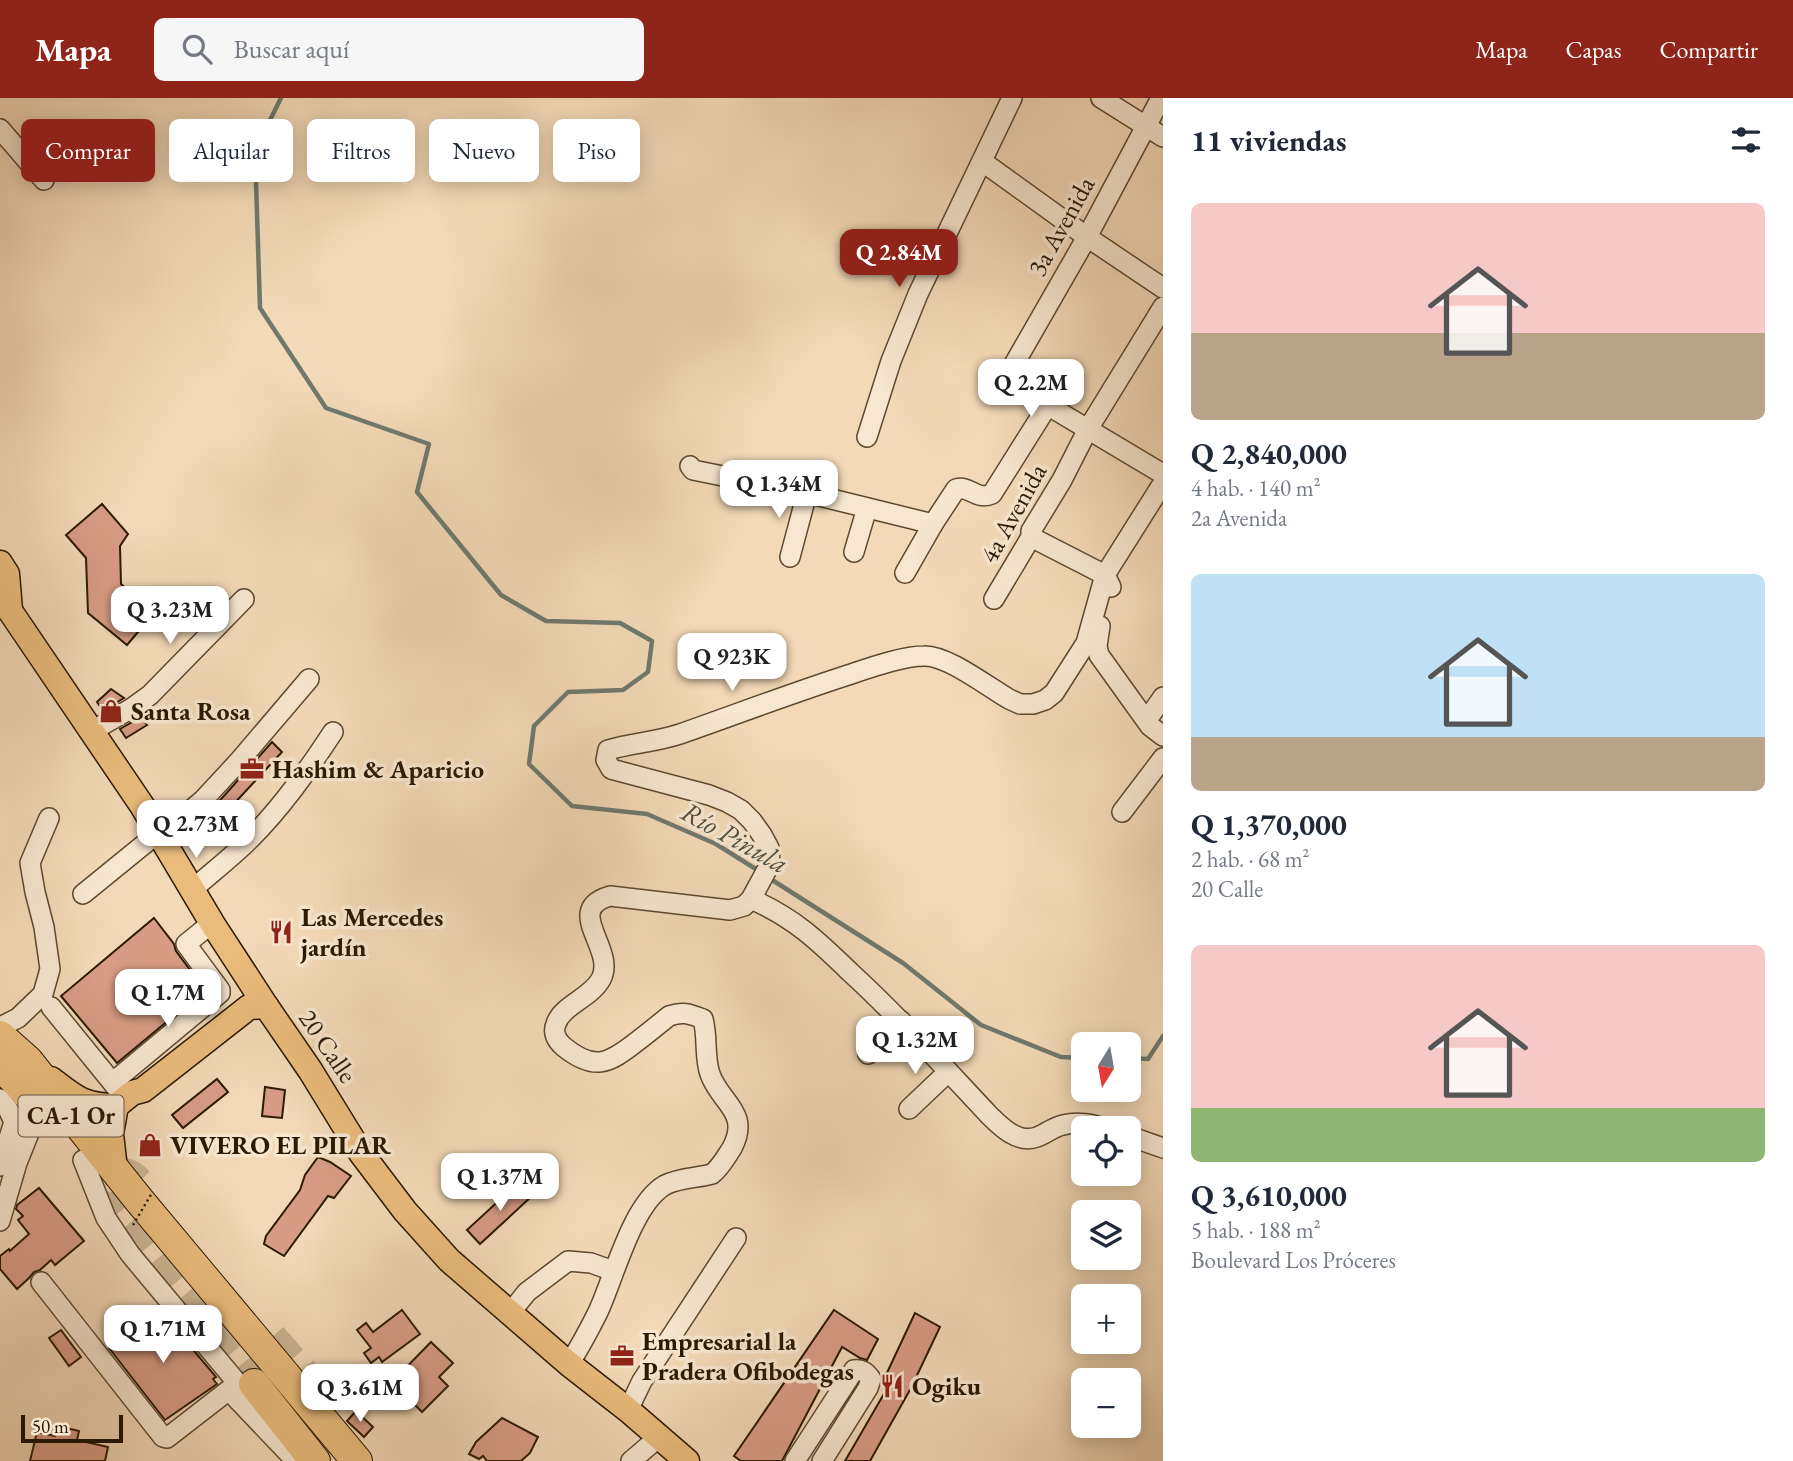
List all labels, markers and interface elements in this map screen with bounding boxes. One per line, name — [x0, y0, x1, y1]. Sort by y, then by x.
search box — [154, 18, 644, 81]
text: Mapa — [35, 28, 112, 71]
icon: search — [178, 30, 216, 68]
text: Buscar aquí — [234, 32, 349, 66]
text: Mapa — [1475, 34, 1527, 65]
text: Capas — [1565, 34, 1621, 65]
text: Compartir — [1659, 34, 1758, 65]
chip: Comprar — [21, 119, 155, 182]
chip: Alquilar — [169, 119, 293, 182]
chip: Filtros — [307, 119, 415, 182]
chip: Nuevo — [429, 119, 539, 182]
chip: Piso — [553, 119, 640, 182]
text: 11 viviendas — [1191, 121, 1347, 160]
icon: filters — [1727, 121, 1765, 159]
street label: 3a Avenida — [1020, 170, 1103, 282]
pin: Q 2.84M — [834, 230, 964, 289]
text: Q 2.84M — [856, 237, 942, 267]
icon: home — [1415, 248, 1541, 374]
pin: Q 2.2M — [974, 360, 1088, 419]
text: Q 2.2M — [994, 367, 1068, 397]
text: Q 2,840,000 — [1191, 434, 1347, 473]
street label: 4a Avenida — [972, 457, 1055, 569]
pin: Q 1.34M — [714, 460, 844, 520]
text: Q 1.34M — [736, 468, 822, 498]
text: 4 hab. · 140 m² — [1191, 473, 1321, 503]
text: 2a Avenida — [1191, 503, 1287, 533]
pin: Q 3.23M — [105, 587, 235, 646]
text: Q 3.23M — [127, 594, 213, 624]
icon: home — [1415, 619, 1541, 745]
pin: Q 923K — [675, 634, 789, 693]
text: Q 923K — [694, 641, 770, 671]
place label: Santa Rosa — [131, 694, 251, 728]
shop icon: Santa Rosa — [97, 697, 125, 725]
place label: Hashim & Aparicio — [272, 752, 484, 786]
office icon: Hashim & Aparicio — [238, 755, 266, 783]
water label: Río Pinula — [675, 793, 795, 881]
pin: Q 2.73M — [131, 800, 261, 860]
text: Q 1,370,000 — [1191, 805, 1347, 844]
text: Q 2.73M — [153, 808, 239, 838]
text: 2 hab. · 68 m² — [1191, 844, 1310, 874]
text: 20 Calle — [1191, 874, 1263, 904]
place label: Las Mercedes jardín — [300, 900, 443, 964]
restaurant icon: Las Mercedes jardín — [267, 918, 295, 946]
pin: Q 1.7M — [111, 970, 225, 1029]
text: Q 1.7M — [131, 977, 205, 1007]
icon: home — [1415, 990, 1541, 1116]
street label: 20 Calle — [291, 1003, 365, 1089]
pin: Q 1.32M — [850, 1016, 980, 1076]
text: Q 1.32M — [872, 1024, 958, 1054]
north arrow — [1071, 1032, 1141, 1102]
map controls — [1071, 1032, 1141, 1438]
road number: CA-1 Or — [18, 1096, 124, 1136]
button: locate — [1071, 1116, 1141, 1186]
place label: VIVERO EL PILAR — [170, 1128, 391, 1162]
shop icon: VIVERO EL PILAR — [136, 1131, 164, 1159]
pin: Q 1.37M — [435, 1154, 565, 1213]
text: Q 1.37M — [457, 1161, 543, 1191]
text: Q 3,610,000 — [1191, 1176, 1347, 1215]
button: layers — [1071, 1200, 1141, 1270]
text: 5 hab. · 188 m² — [1191, 1215, 1321, 1245]
text: Boulevard Los Próceres — [1191, 1245, 1396, 1275]
button: + — [1071, 1284, 1141, 1354]
pin: Q 1.71M — [98, 1306, 228, 1365]
text: Q 1.71M — [120, 1313, 206, 1343]
place label: Empresarial la Pradera Ofibodegas — [642, 1324, 854, 1388]
office icon: Empresarial la Pradera Ofibodegas — [608, 1342, 636, 1370]
pin: Q 3.61M — [295, 1364, 425, 1424]
button: − — [1071, 1368, 1141, 1438]
place label: Ogiku — [912, 1369, 982, 1403]
text: Q 3.61M — [317, 1372, 403, 1402]
restaurant icon: Ogiku — [878, 1372, 906, 1400]
scale bar — [21, 1412, 122, 1444]
text: 50 m — [32, 1414, 69, 1439]

